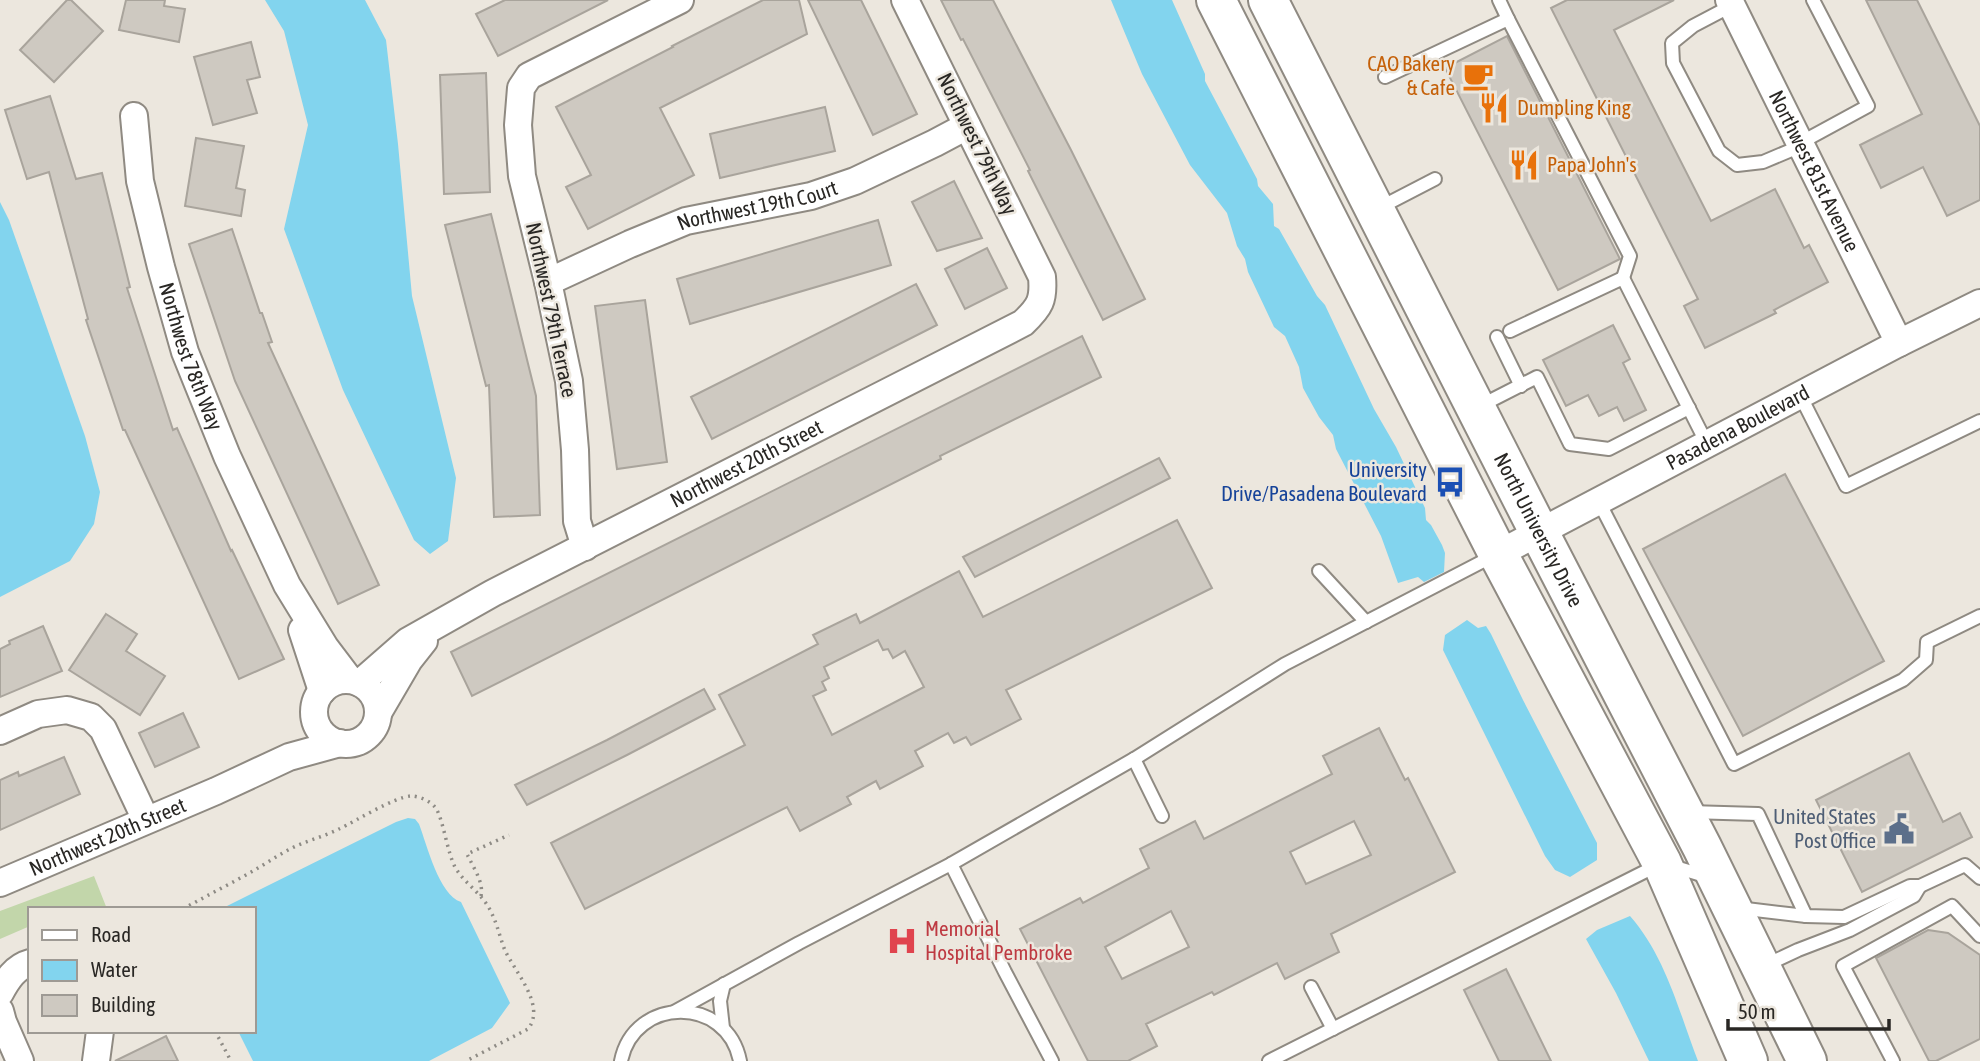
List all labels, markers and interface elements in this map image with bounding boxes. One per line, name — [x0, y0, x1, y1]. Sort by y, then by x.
place label: CAO Bakery & Cafe — [1367, 51, 1455, 99]
cafe icon: CAO Bakery & Cafe — [1461, 59, 1495, 93]
street label: Northwest 79th Way — [933, 69, 1023, 219]
street label: Northwest 81st Avenue — [1765, 86, 1865, 255]
restaurant icon: Dumpling King — [1477, 91, 1511, 125]
place label: Dumpling King — [1517, 95, 1631, 119]
restaurant icon: Papa John's — [1507, 148, 1541, 182]
place label: Papa John's — [1547, 152, 1637, 176]
street label: Northwest 19th Court — [673, 175, 840, 234]
street label: Northwest 79th Terrace — [522, 220, 582, 399]
street label: Northwest 78th Way — [155, 280, 228, 434]
street label: Pasadena Boulevard — [1662, 379, 1813, 474]
street label: Northwest 20th Street — [666, 414, 826, 512]
street label: North University Drive — [1490, 449, 1589, 611]
place label: University Drive/Pasadena Boulevard — [1221, 457, 1427, 505]
bus stop icon: University Drive/Pasadena Boulevard — [1433, 465, 1467, 499]
street label: Northwest 20th Street — [25, 792, 189, 880]
place label: United States Post Office — [1773, 804, 1876, 852]
public building icon: United States Post Office — [1882, 812, 1916, 846]
legend — [28, 907, 256, 1033]
place label: Memorial Hospital Pembroke — [925, 916, 1073, 964]
text: Road — [91, 922, 131, 946]
hospital icon: Memorial Hospital Pembroke — [885, 924, 919, 958]
text: Water — [91, 957, 138, 981]
scale bar — [1728, 988, 1889, 1032]
text: Building — [91, 992, 155, 1016]
text: 50 m — [1738, 999, 1776, 1023]

